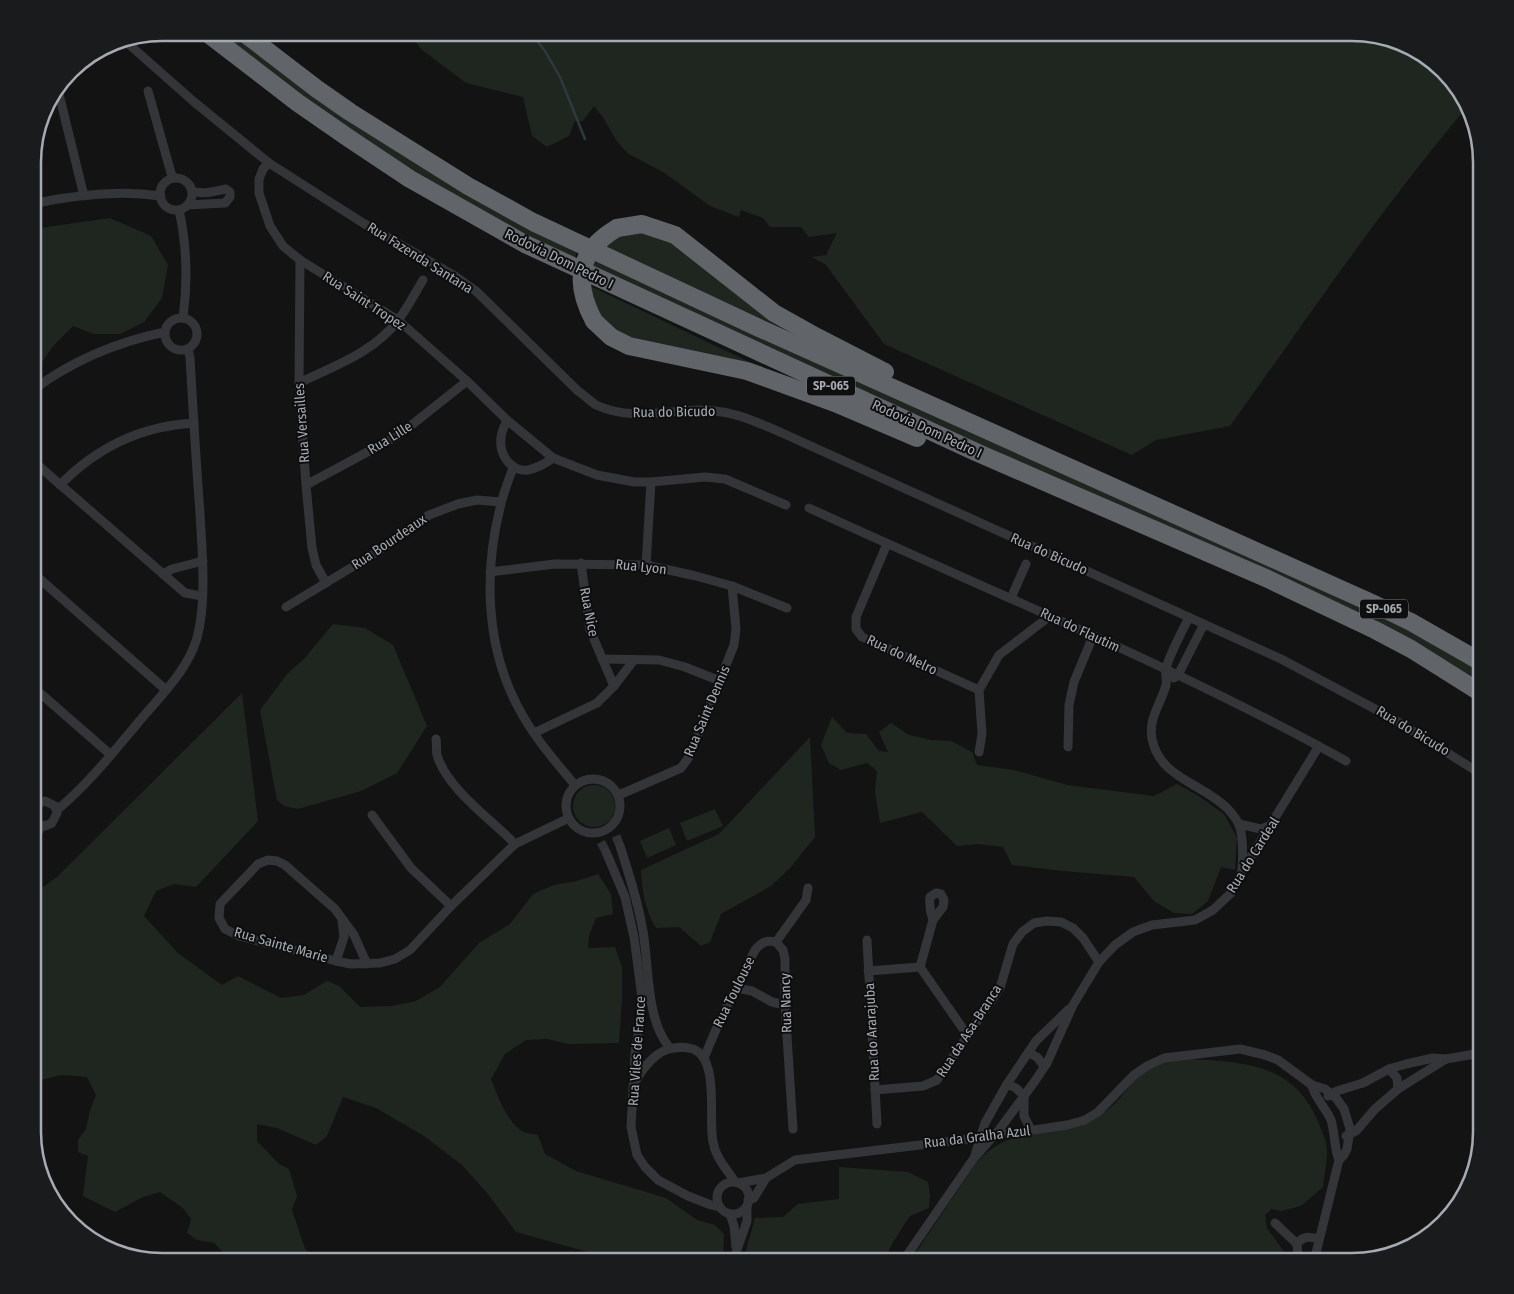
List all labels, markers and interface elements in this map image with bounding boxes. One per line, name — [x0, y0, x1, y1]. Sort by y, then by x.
street label: Rua Fazenda Santana — [364, 219, 476, 297]
street label: Rodovia Dom Pedro I — [502, 225, 616, 293]
street label: Rua Saint Tropez — [319, 268, 409, 334]
road number: SP-065 — [807, 376, 855, 396]
street label: Rua Versailles — [291, 382, 313, 463]
street label: Rodovia Dom Pedro I — [869, 396, 985, 462]
street label: Rua do Bicudo — [633, 403, 715, 421]
street label: Rua Lille — [365, 418, 415, 458]
street label: Rua Bourdeaux — [348, 510, 430, 573]
street label: Rua do Bicudo — [1008, 529, 1090, 579]
street label: Rua Lyon — [615, 556, 667, 578]
street label: Rua Nice — [576, 586, 602, 638]
road number: SP-065 — [1360, 600, 1408, 618]
street label: Rua do Flautim — [1037, 604, 1123, 656]
street label: Rua do Melro — [864, 631, 940, 679]
street label: Rua Saint Dennis — [680, 663, 734, 759]
street label: Rua do Bicudo — [1373, 702, 1453, 760]
street label: Rua do Cardeal — [1223, 814, 1283, 896]
street label: Rua Sainte Marie — [232, 924, 330, 966]
street label: Rua Toulouse — [710, 954, 758, 1030]
street label: Rua Nancy — [776, 972, 796, 1033]
street label: Rua da Asa-Branca — [933, 981, 1005, 1080]
street label: Rua do Ararajuba — [861, 982, 883, 1081]
street label: Rua Viles de France — [625, 995, 649, 1107]
street label: Rua da Gralha Azul — [923, 1122, 1031, 1152]

